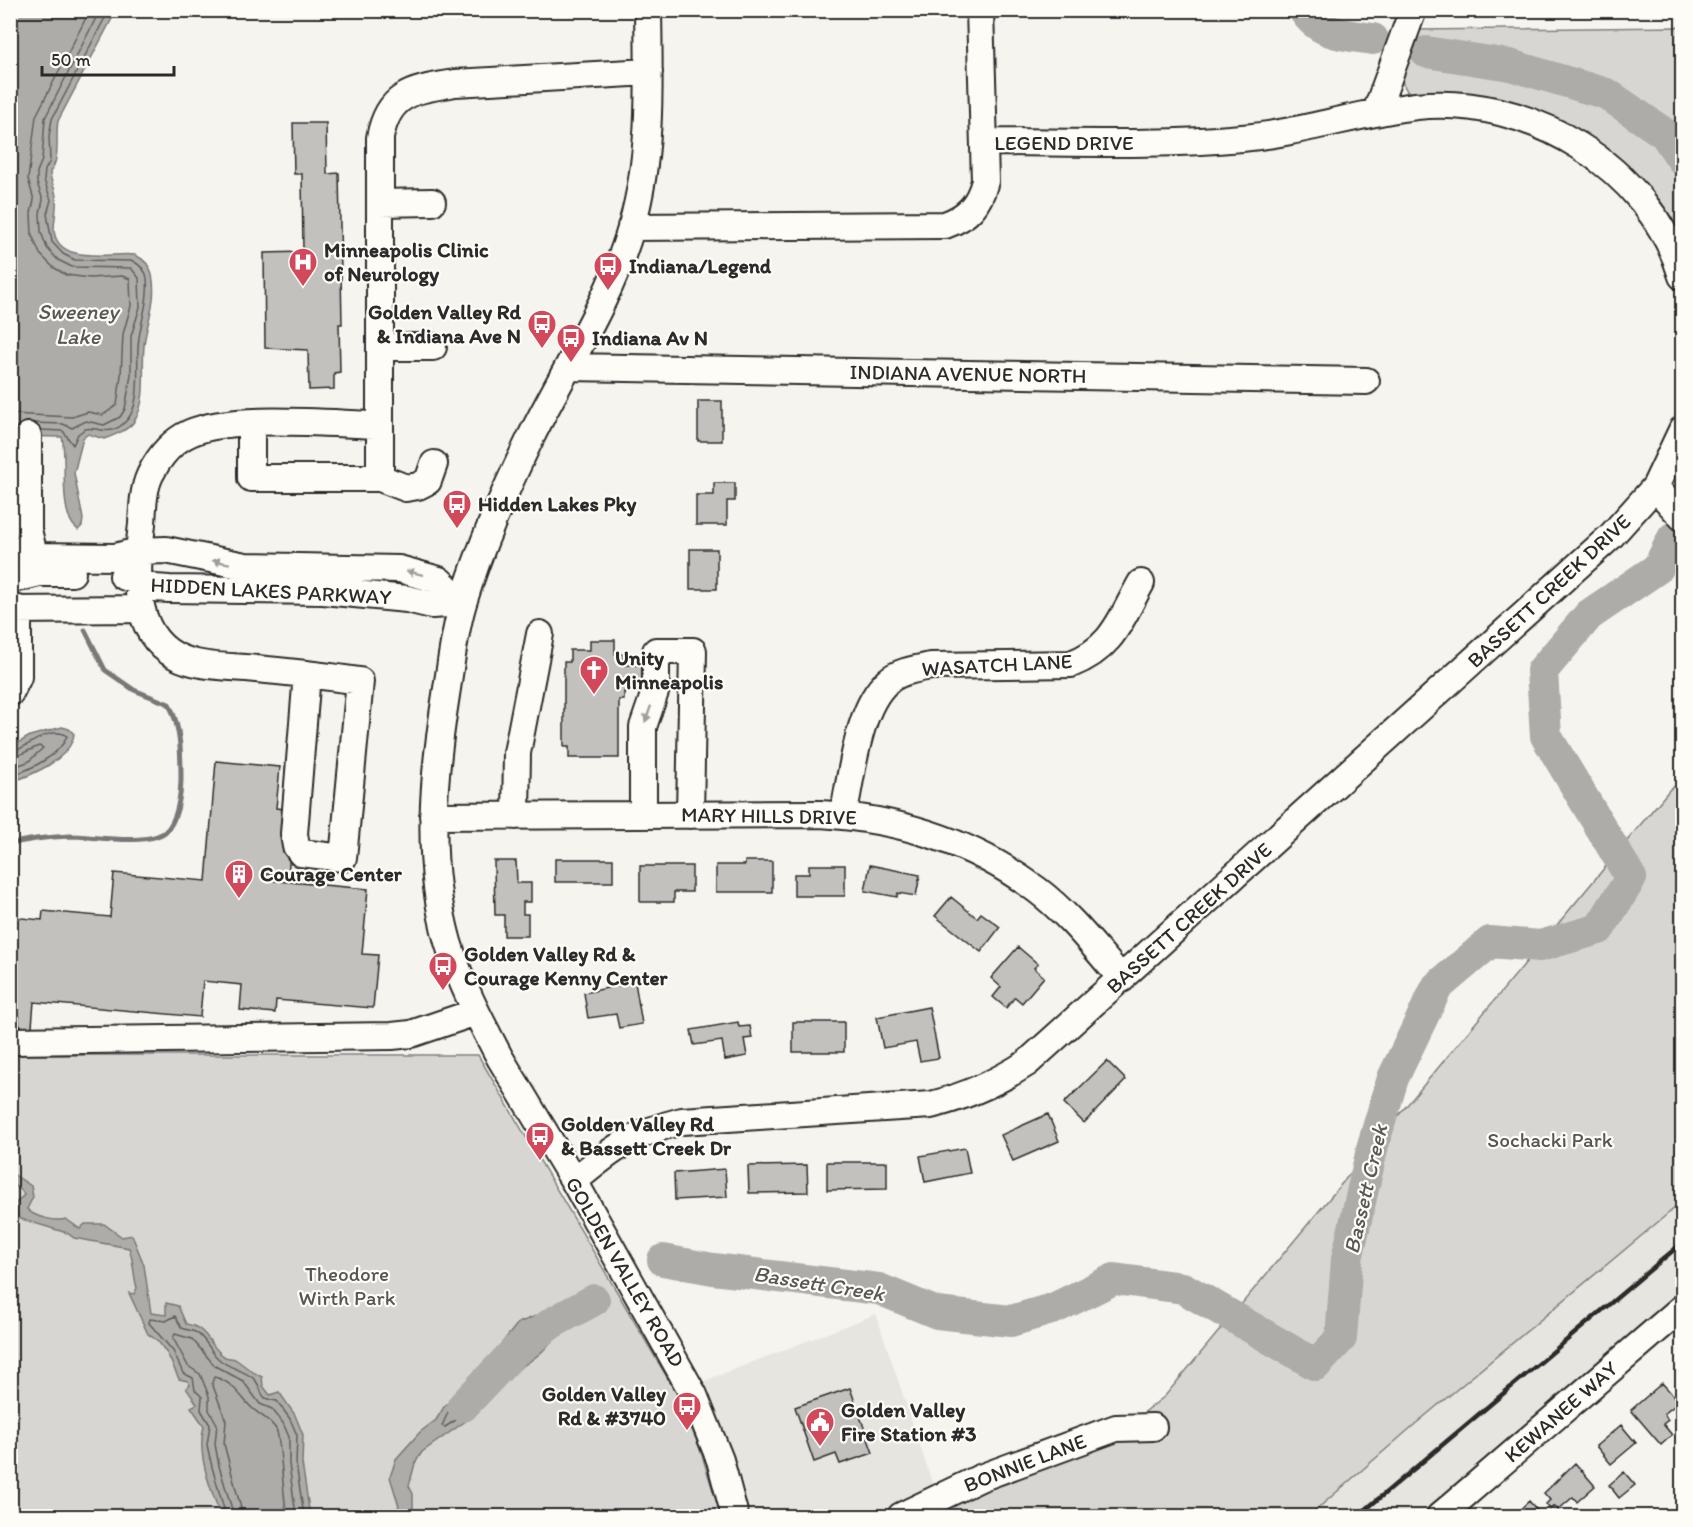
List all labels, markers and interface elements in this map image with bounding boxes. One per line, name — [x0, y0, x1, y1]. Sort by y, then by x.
scale bar — [42, 39, 174, 77]
text: 50 m — [51, 49, 91, 71]
street label: LEGEND DRIVE — [994, 130, 1134, 155]
place label: Minneapolis Clinic of Neurology — [324, 237, 489, 287]
hospital icon: Minneapolis Clinic of Neurology — [287, 246, 319, 288]
bus stop icon: Indiana/Legend — [592, 250, 624, 292]
place label: Indiana/Legend — [629, 253, 772, 279]
water label: Sweeney Lake — [37, 298, 121, 350]
place label: Golden Valley Rd & Indiana Ave N — [368, 299, 521, 348]
bus stop icon: Golden Valley Rd & Indiana Ave N — [526, 308, 558, 350]
bus stop icon: Indiana Av N — [555, 322, 587, 364]
place label: Indiana Av N — [592, 325, 708, 350]
street label: INDIANA AVENUE NORTH — [849, 359, 1087, 388]
bus stop icon: Hidden Lakes Pky — [441, 488, 473, 530]
place label: Hidden Lakes Pky — [478, 491, 636, 517]
street label: BASSETT CREEK DRIVE — [1462, 509, 1635, 673]
one-way arrow — [211, 557, 230, 566]
one-way arrow — [406, 568, 424, 578]
street label: HIDDEN LAKES PARKWAY — [150, 572, 392, 609]
place label: Unity Minneapolis — [615, 645, 723, 695]
street label: WASATCH LANE — [921, 648, 1073, 681]
church icon: Unity Minneapolis — [578, 654, 610, 696]
one-way arrow — [642, 705, 652, 723]
street label: MARY HILLS DRIVE — [681, 801, 857, 830]
street label: BASSETT CREEK DRIVE — [1101, 837, 1277, 998]
building icon: Courage Center — [223, 858, 255, 900]
place label: Courage Center — [260, 861, 403, 887]
place label: Golden Valley Rd & Courage Kenny Center — [464, 941, 669, 991]
bus stop icon: Golden Valley Rd & Courage Kenny Center — [427, 950, 459, 992]
place label: Golden Valley Rd & Bassett Creek Dr — [561, 1111, 732, 1160]
bus stop icon: Golden Valley Rd & Bassett Creek Dr — [524, 1120, 556, 1162]
water label: Bassett Creek — [1338, 1120, 1394, 1256]
park label: Sochacki Park — [1487, 1127, 1613, 1152]
street label: GOLDEN VALLEY ROAD — [561, 1172, 690, 1371]
water label: Bassett Creek — [752, 1260, 888, 1307]
park label: Theodore Wirth Park — [299, 1261, 396, 1310]
street label: KEWANEE WAY — [1499, 1356, 1622, 1468]
place label: Golden Valley Rd & #3740 — [542, 1381, 667, 1430]
bus stop icon: Golden Valley Rd & #3740 — [671, 1390, 703, 1432]
place label: Golden Valley Fire Station #3 — [841, 1397, 976, 1446]
public building icon: Golden Valley Fire Station #3 — [804, 1406, 836, 1448]
street label: BONNIE LANE — [960, 1428, 1090, 1497]

